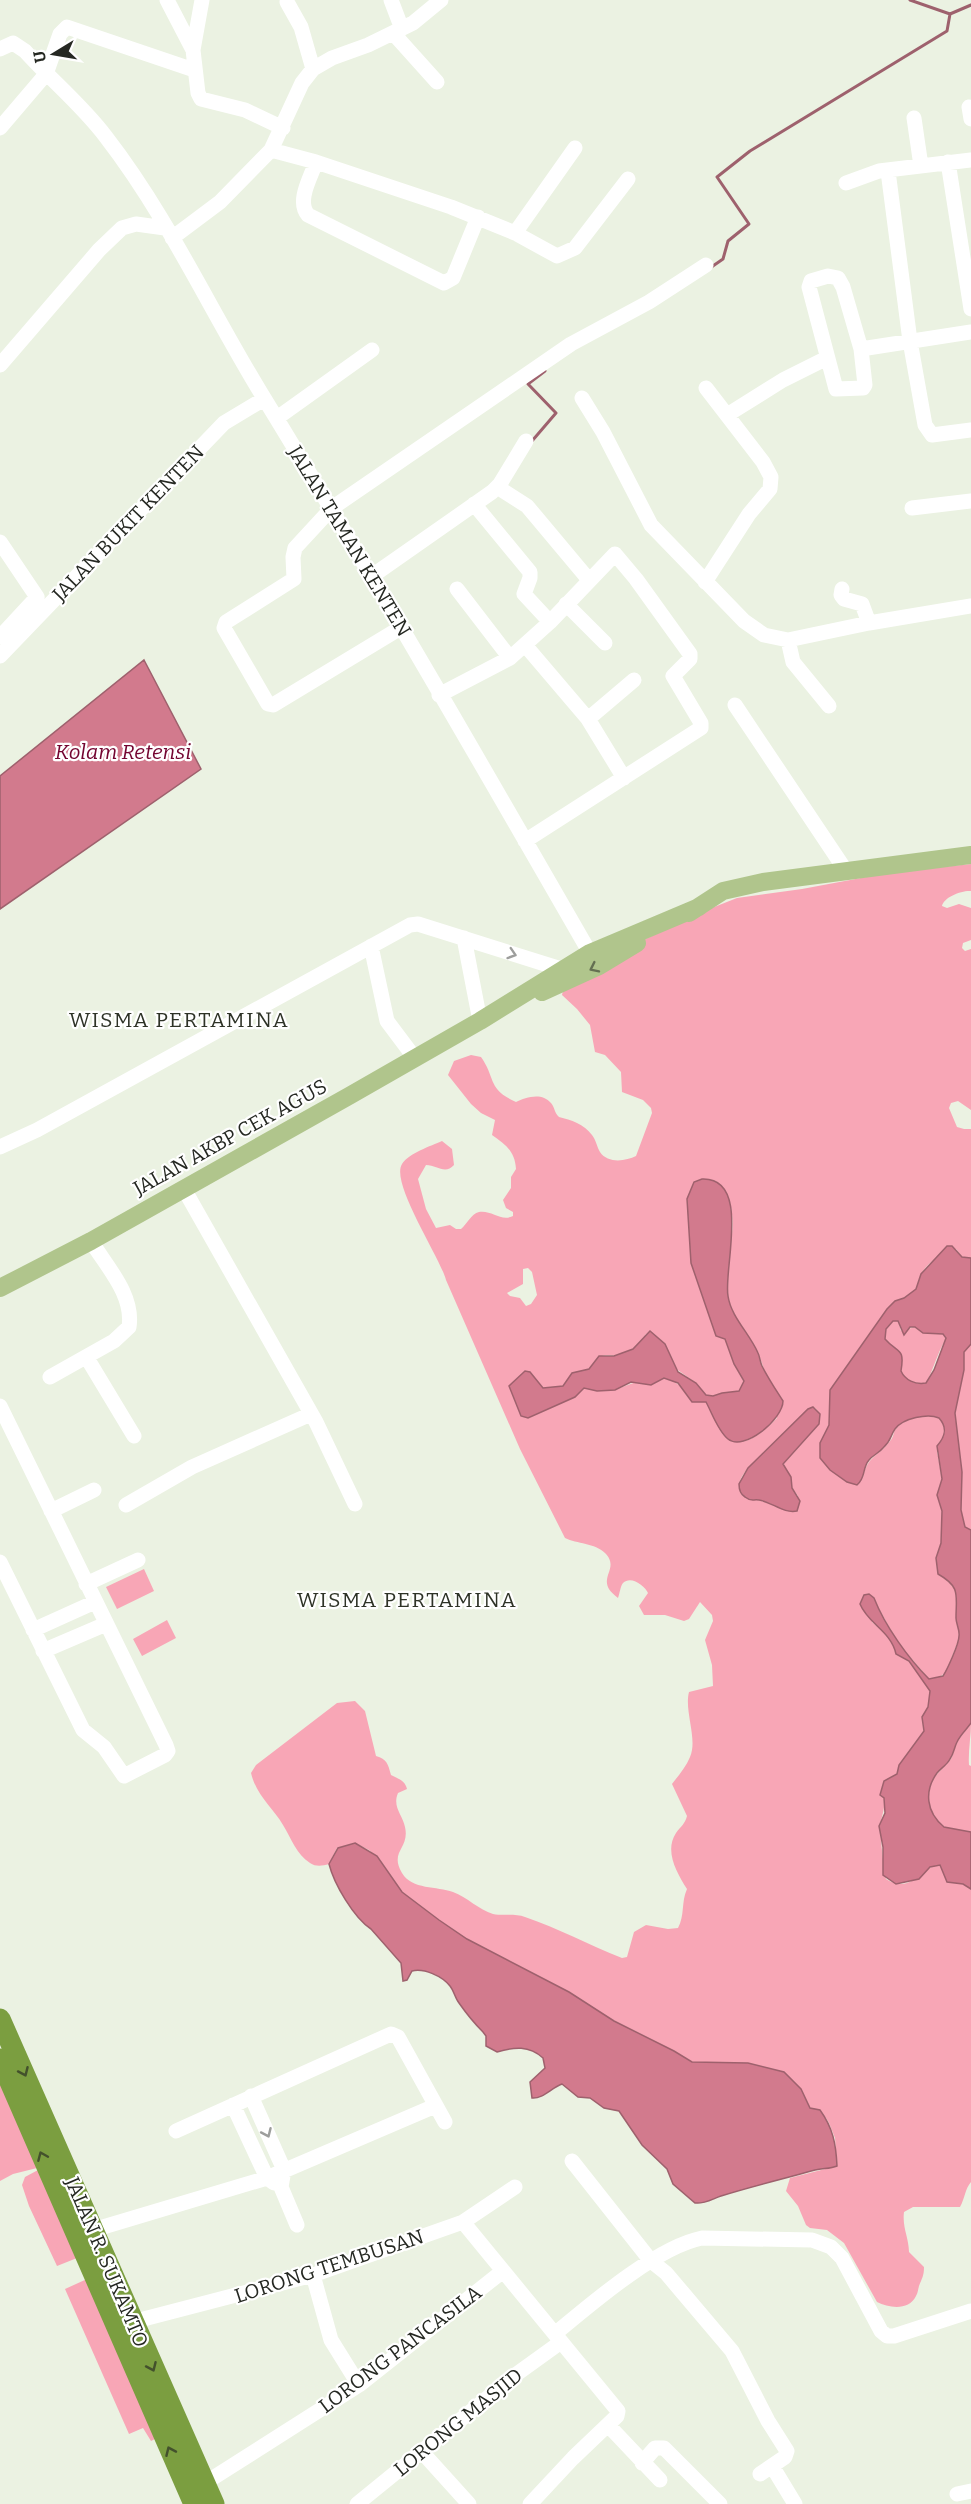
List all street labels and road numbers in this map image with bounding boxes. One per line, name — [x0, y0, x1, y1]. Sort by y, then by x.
street label: JALAN BUKIT KENTEN — [47, 440, 209, 607]
street label: JALAN TAMAN KENTEN — [283, 440, 417, 641]
street label: JALAN AKBP CEK AGUS — [128, 1074, 331, 1201]
street label: JALAN R. SUKAMTO — [60, 2172, 154, 2351]
street label: LORONG TEMBUSAN — [231, 2224, 427, 2308]
street label: LORONG PANCASILA — [314, 2280, 487, 2418]
street label: LORONG MASJID — [389, 2363, 527, 2481]

